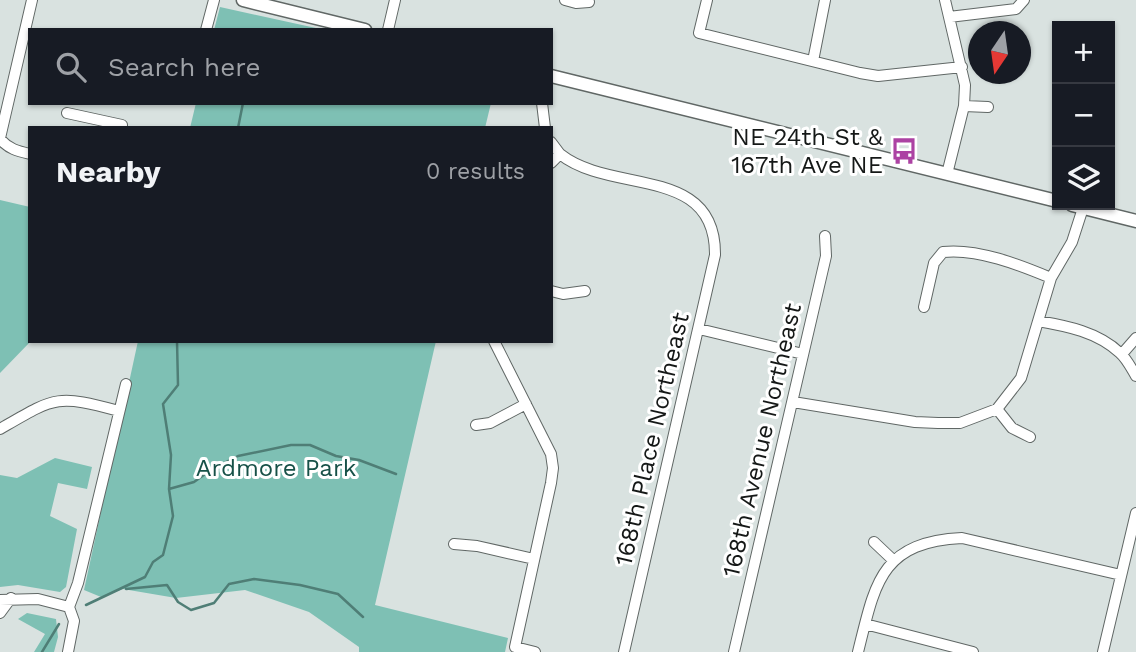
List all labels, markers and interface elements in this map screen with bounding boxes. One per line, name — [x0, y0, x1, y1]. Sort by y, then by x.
north arrow — [968, 21, 1031, 84]
map controls — [1052, 21, 1115, 210]
button: + — [1052, 21, 1115, 84]
search box — [28, 28, 553, 105]
icon: search — [52, 48, 90, 86]
text: Search here — [108, 52, 260, 82]
button: − — [1052, 84, 1115, 147]
place label: NE 24th St & 167th Ave NE — [731, 123, 884, 179]
bus stop icon: NE 24th St & 167th Ave NE — [889, 136, 919, 166]
button: layers — [1052, 147, 1115, 210]
text: Nearby — [56, 154, 161, 189]
text: 0 results — [426, 158, 525, 185]
street label: 168th Avenue Northeast — [717, 300, 807, 580]
street label: 168th Place Northeast — [609, 310, 695, 568]
park label: Ardmore Park — [196, 454, 357, 482]

